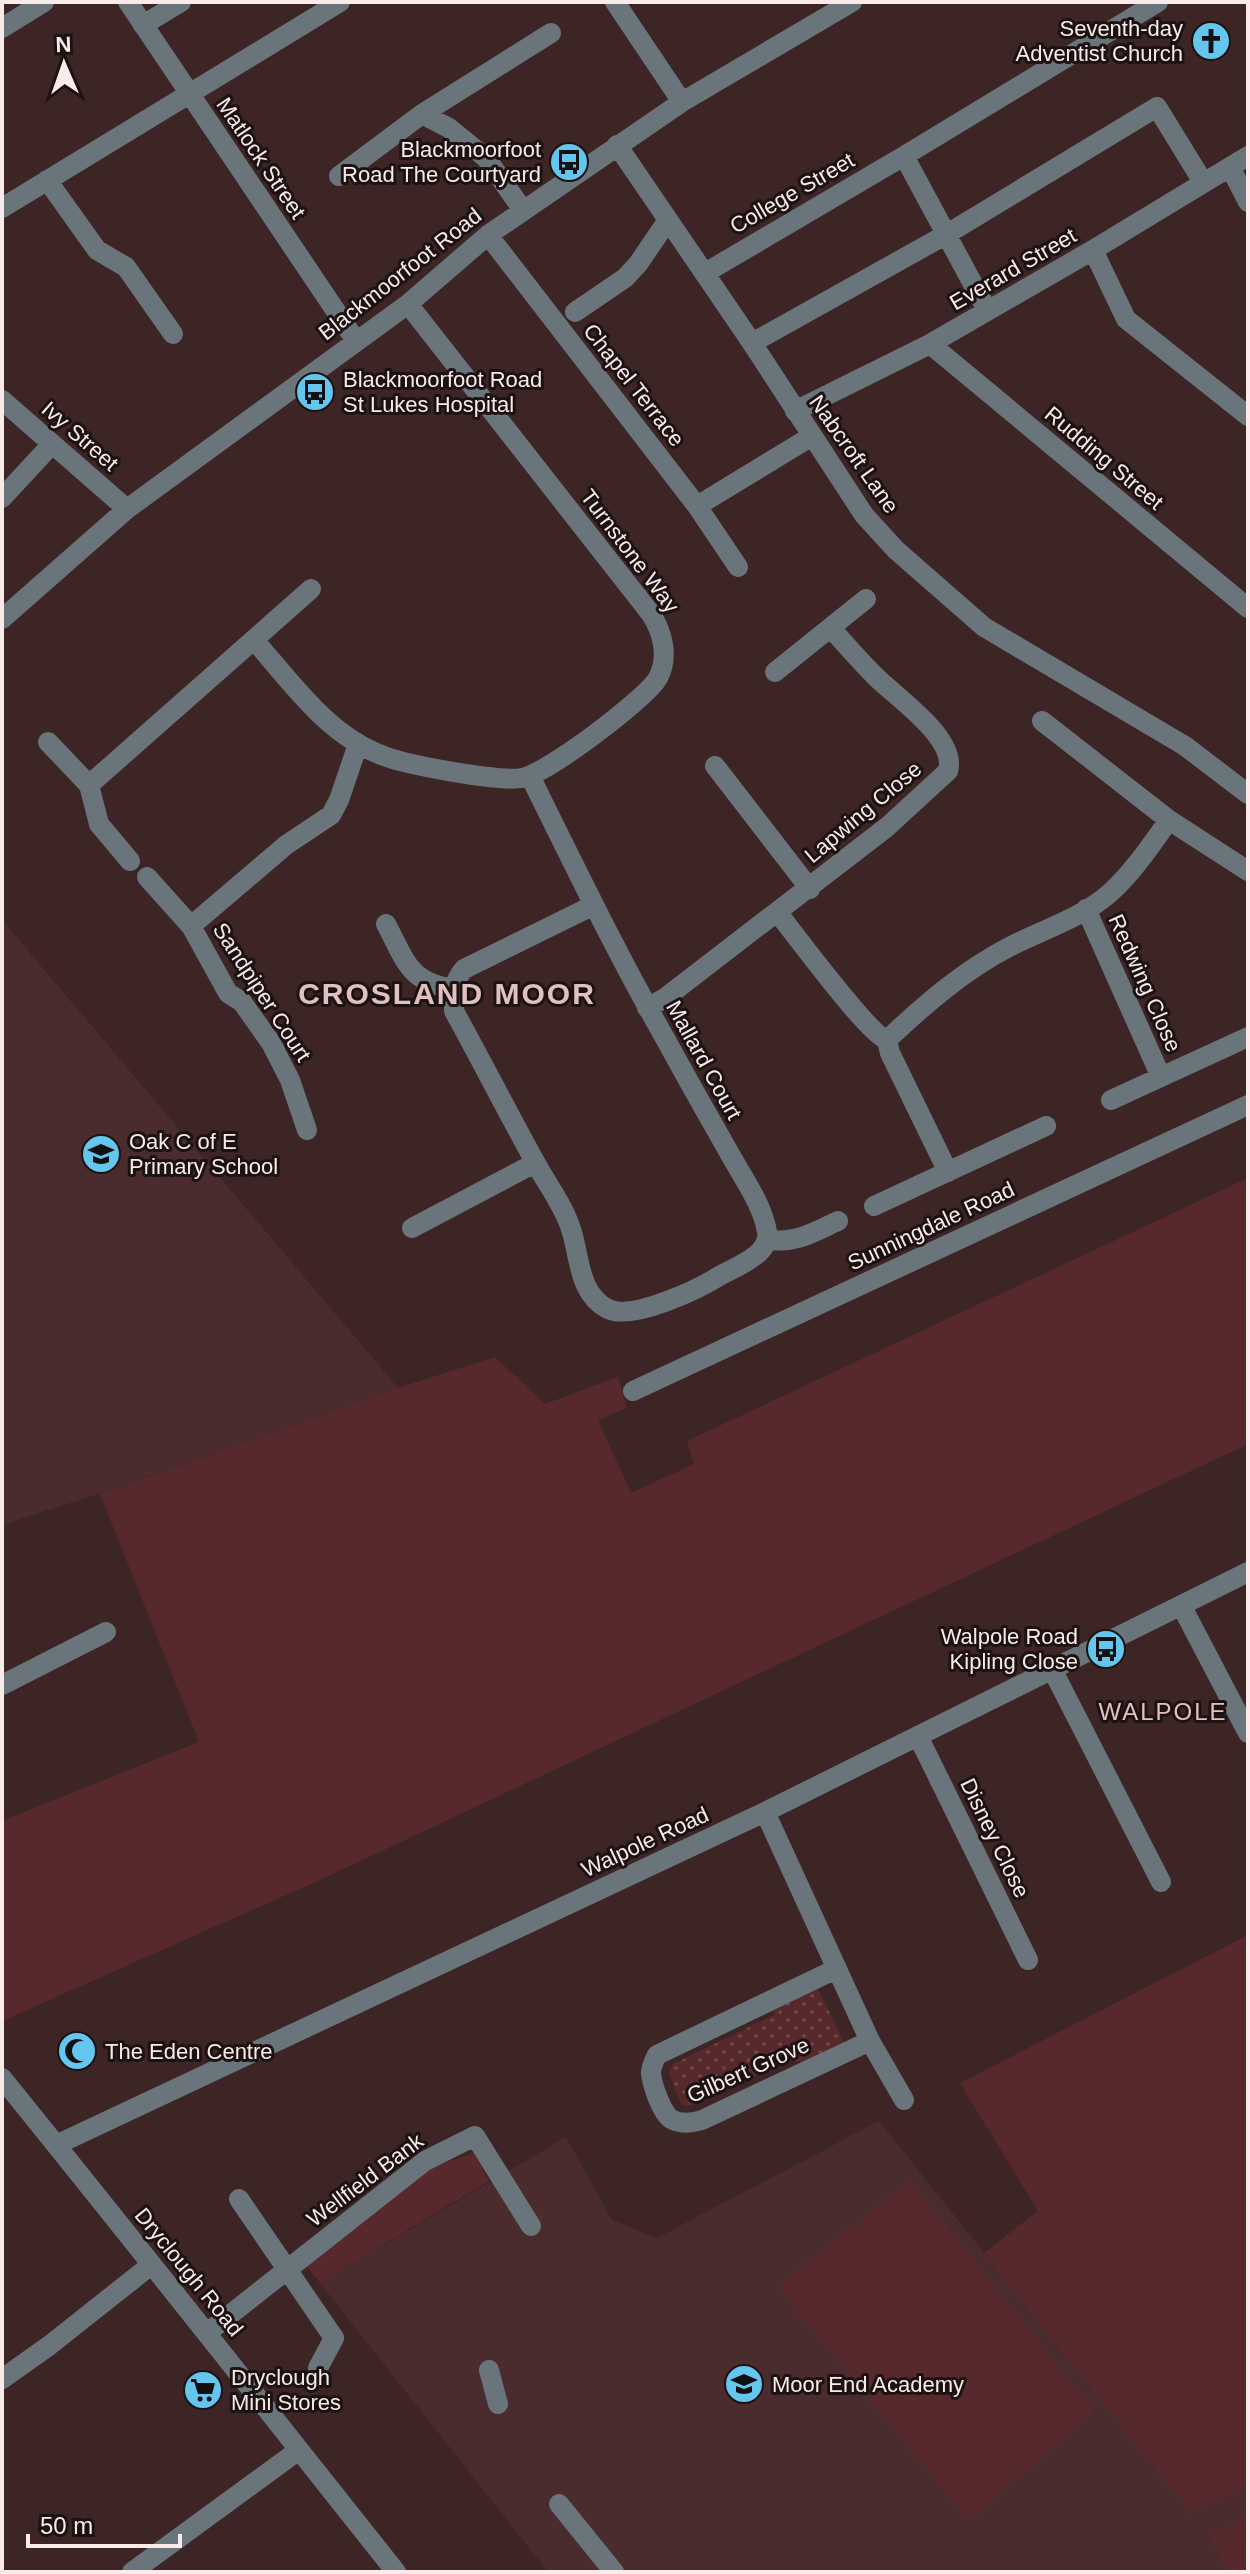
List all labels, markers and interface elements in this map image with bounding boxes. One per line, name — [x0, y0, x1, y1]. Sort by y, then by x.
place label: Seventh-day Adventist Church — [1015, 16, 1183, 66]
church icon: Seventh-day Adventist Church — [1190, 20, 1232, 62]
north arrow — [24, 24, 104, 104]
text: N — [55, 32, 72, 57]
street label: Matlock Street — [211, 93, 311, 223]
place label: Blackmoorfoot Road The Courtyard — [342, 137, 541, 187]
bus stop icon: Blackmoorfoot Road The Courtyard — [548, 141, 590, 183]
street label: College Street — [725, 147, 859, 239]
street label: Blackmoorfoot Road — [314, 203, 486, 345]
street label: Everard Street — [945, 223, 1081, 315]
street label: Chapel Terrace — [578, 319, 690, 451]
place label: Blackmoorfoot Road St Lukes Hospital — [343, 367, 542, 417]
bus stop icon: Blackmoorfoot Road St Lukes Hospital — [294, 371, 336, 413]
street label: Nabcroft Lane — [804, 390, 904, 518]
street label: Ivy Street — [37, 396, 123, 476]
street label: Rudding Street — [1040, 401, 1168, 515]
street label: Turnstone Way — [576, 485, 684, 617]
street label: Lapwing Close — [800, 756, 926, 868]
street label: Redwing Close — [1103, 910, 1187, 1056]
street label: Sandpiper Court — [208, 918, 316, 1066]
district label: CROSLAND MOOR — [298, 977, 596, 1010]
street label: Mallard Court — [661, 996, 747, 1124]
place label: Oak C of E Primary School — [129, 1129, 278, 1179]
school or university icon: Oak C of E Primary School — [80, 1133, 122, 1175]
street label: Sunningdale Road — [844, 1176, 1018, 1276]
place label: Walpole Road Kipling Close — [941, 1624, 1078, 1674]
bus stop icon: Walpole Road Kipling Close — [1085, 1628, 1127, 1670]
district label: WALPOLE — [1098, 1698, 1228, 1725]
street label: Disney Close — [955, 1774, 1035, 1902]
street label: Walpole Road — [577, 1802, 713, 1882]
mosque icon: The Eden Centre — [56, 2030, 98, 2072]
street label: Gilbert Grove — [683, 2032, 813, 2108]
place label: The Eden Centre — [105, 2039, 273, 2064]
street label: Wellfield Bank — [302, 2128, 429, 2232]
street label: Dryclough Road — [130, 2203, 248, 2341]
school or university icon: Moor End Academy — [723, 2363, 765, 2405]
place label: Dryclough Mini Stores — [231, 2365, 341, 2415]
supermarket icon: Dryclough Mini Stores — [182, 2369, 224, 2411]
place label: Moor End Academy — [772, 2372, 964, 2397]
scale bar — [28, 2498, 180, 2548]
text: 50 m — [40, 2512, 93, 2539]

